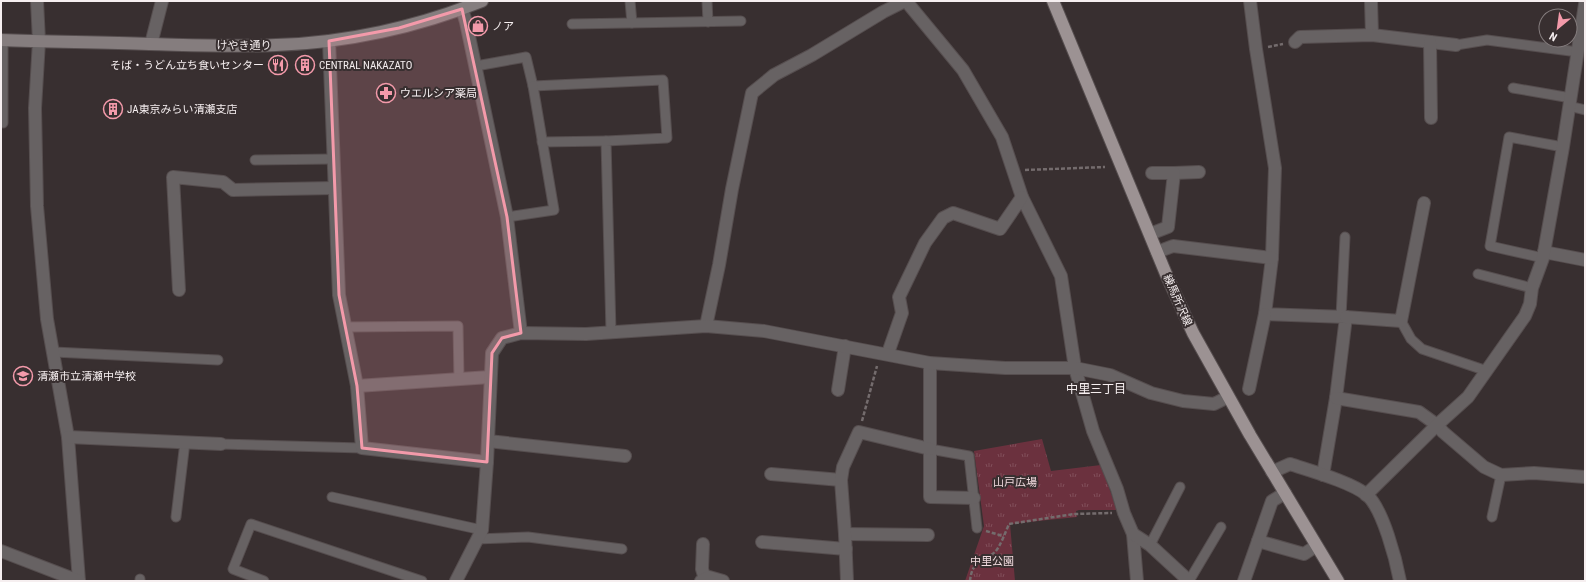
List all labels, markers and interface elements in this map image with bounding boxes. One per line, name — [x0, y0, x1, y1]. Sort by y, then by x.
north arrow — [1538, 8, 1578, 48]
shop icon: ノア — [467, 15, 489, 37]
place label: ノア — [492, 20, 514, 33]
text: N — [1547, 29, 1559, 44]
street label: けやき通り — [217, 39, 272, 52]
restaurant icon: そば・うどん立ち食いセンター — [267, 54, 289, 76]
building icon: CENTRAL NAKAZATO — [294, 54, 316, 76]
place label: そば・うどん立ち食いセンター — [110, 59, 264, 72]
place label: CENTRAL NAKAZATO — [319, 59, 412, 72]
pharmacy icon: ウエルシア薬局 — [375, 82, 397, 104]
place label: ウエルシア薬局 — [400, 87, 477, 100]
building icon: JA東京みらい清瀬支店 — [102, 98, 124, 120]
place label: JA東京みらい清瀬支店 — [127, 103, 238, 116]
street label: 練馬所沢線 — [1160, 272, 1195, 328]
school or university icon: 清瀬市立清瀬中学校 — [12, 365, 34, 387]
place label: 清瀬市立清瀬中学校 — [37, 370, 136, 383]
district label: 中里三丁目 — [1066, 382, 1126, 396]
park label: 山戸広場 — [993, 476, 1037, 489]
park label: 中里公園 — [970, 555, 1014, 568]

